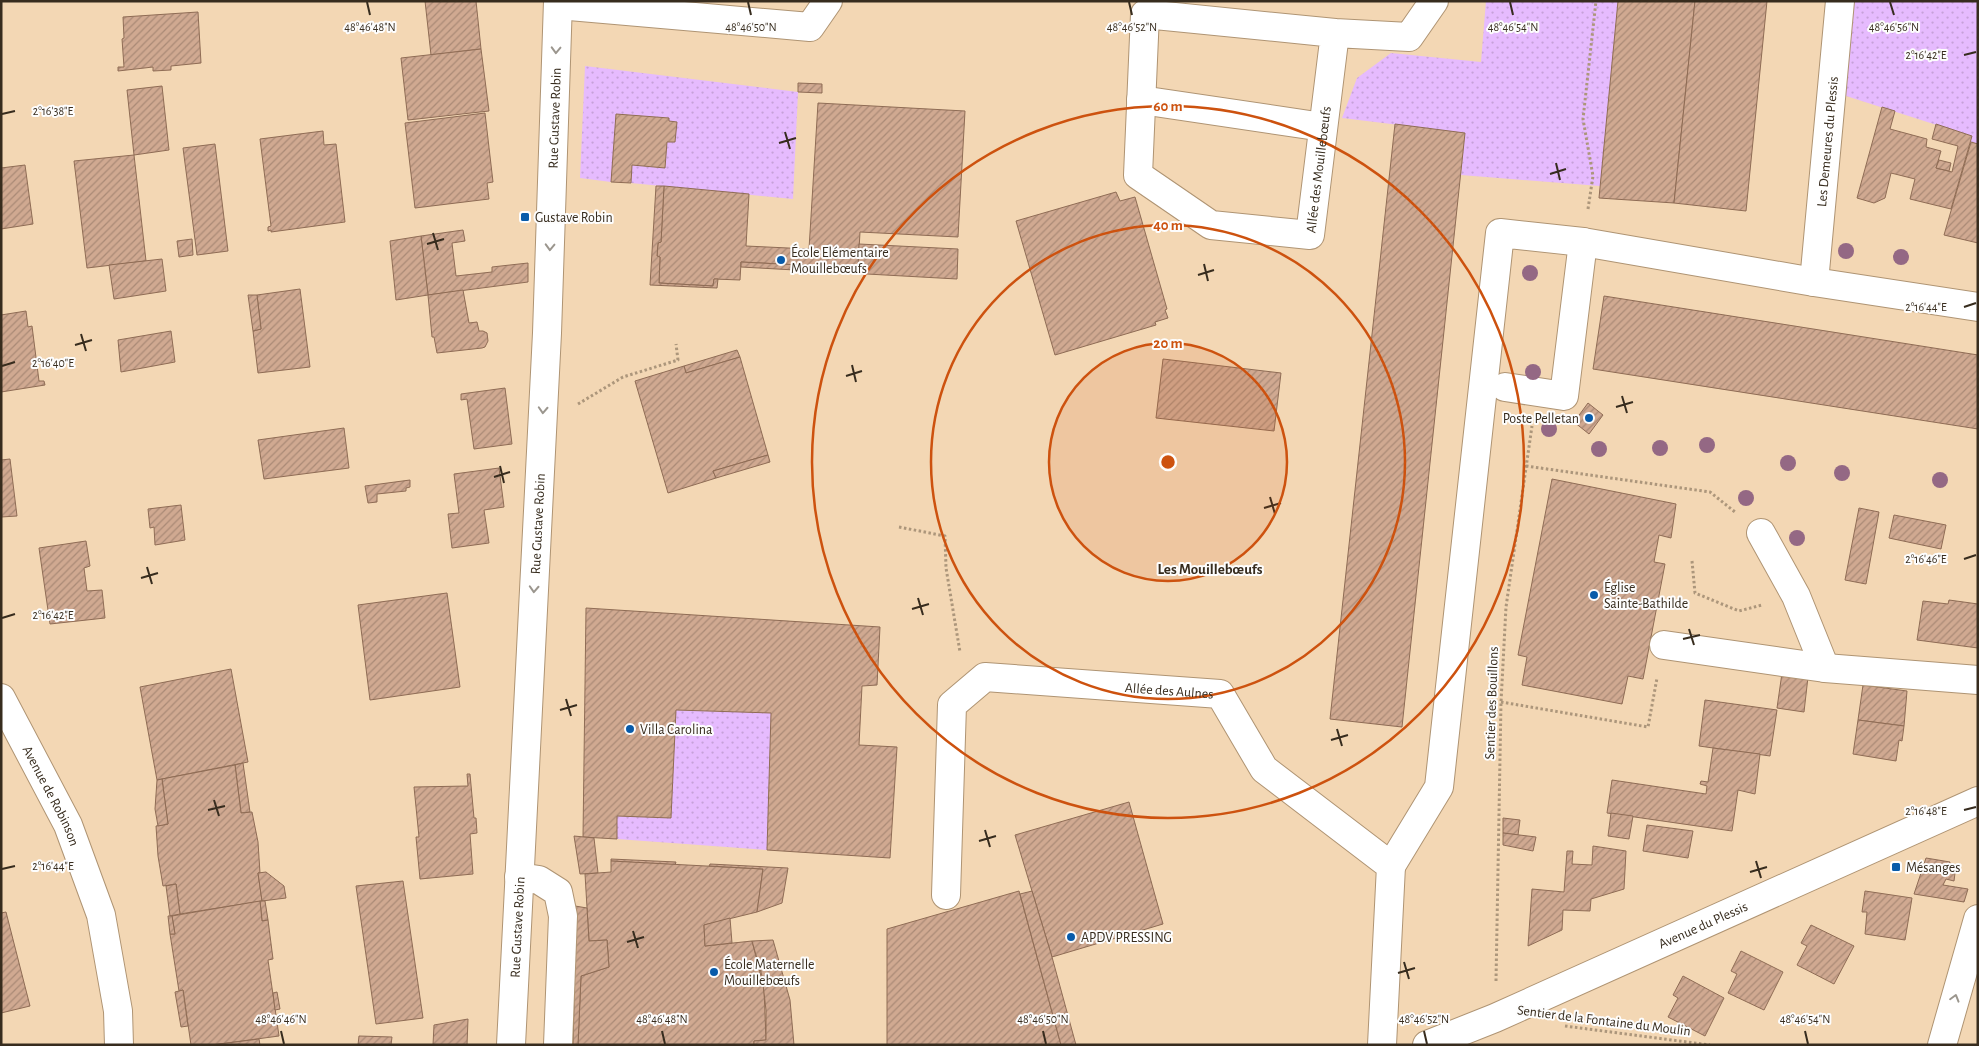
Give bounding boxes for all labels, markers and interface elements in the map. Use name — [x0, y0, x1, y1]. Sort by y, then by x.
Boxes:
text: 48°46'48"N — [344, 21, 396, 33]
text: 48°46'50"N — [725, 21, 777, 33]
text: 48°46'52"N — [1107, 21, 1157, 33]
text: 48°46'54"N — [1488, 21, 1538, 33]
text: 48°46'56"N — [1869, 21, 1919, 33]
one-way arrow — [551, 46, 562, 54]
text: 2°16'42"E — [1905, 49, 1947, 61]
street label: Rue Gustave Robin — [546, 67, 564, 169]
street label: Les Demeures du Plessis — [1815, 76, 1841, 208]
text: 60 m — [1153, 99, 1183, 114]
text: 2°16'38"E — [33, 105, 73, 117]
street label: Allée des Mouillebœufs — [1304, 106, 1334, 234]
marker: Gustave Robin — [519, 211, 531, 223]
place label: Gustave Robin — [535, 211, 613, 225]
text: 40 m — [1153, 218, 1183, 233]
place label: École Elémentaire Mouillebœufs — [791, 243, 889, 276]
one-way arrow — [545, 244, 555, 252]
marker: École Elémentaire Mouillebœufs — [775, 254, 787, 266]
text: 2°16'44"E — [1905, 301, 1947, 313]
text: 20 m — [1153, 336, 1183, 351]
text: 2°16'40"E — [32, 357, 74, 369]
one-way arrow — [538, 406, 548, 414]
place label: Poste Pelletan — [1503, 412, 1579, 426]
marker: Poste Pelletan — [1583, 412, 1595, 424]
centre of rings — [1159, 453, 1177, 471]
street label: Rue Gustave Robin — [529, 473, 548, 575]
text: 2°16'46"E — [1905, 553, 1947, 565]
district label: Les Mouillebœufs — [1157, 562, 1263, 577]
place label: Église Sainte-Bathilde — [1604, 578, 1688, 611]
one-way arrow — [528, 586, 539, 594]
marker: Église Sainte-Bathilde — [1588, 589, 1600, 601]
text: 2°16'42"E — [32, 609, 74, 621]
street label: Sentier des Bouillons — [1483, 646, 1501, 760]
street label: Allée des Aulnes — [1124, 681, 1214, 702]
marker: Villa Carolina — [624, 723, 636, 735]
place label: Villa Carolina — [640, 723, 713, 737]
street label: Avenue de Robinson — [20, 744, 81, 848]
text: 2°16'48"E — [1905, 805, 1947, 817]
text: 2°16'44"E — [32, 860, 74, 872]
marker: Mésanges — [1890, 861, 1902, 873]
place label: Mésanges — [1906, 861, 1960, 875]
street label: Rue Gustave Robin — [508, 876, 528, 978]
street label: Avenue du Plessis — [1657, 899, 1750, 952]
marker: APDV PRESSING — [1065, 931, 1077, 943]
place label: APDV PRESSING — [1081, 931, 1172, 945]
place label: École Maternelle Mouillebœufs — [724, 955, 815, 988]
marker: École Maternelle Mouillebœufs — [708, 966, 720, 978]
one-way arrow — [1950, 994, 1960, 1002]
street label: Sentier de la Fontaine du Moulin — [1516, 1003, 1691, 1039]
text: 48°46'46"N — [255, 1013, 307, 1025]
text: 48°46'48"N — [636, 1013, 688, 1025]
text: 48°46'50"N — [1017, 1013, 1069, 1025]
text: 48°46'52"N — [1399, 1013, 1449, 1025]
text: 48°46'54"N — [1780, 1013, 1830, 1025]

